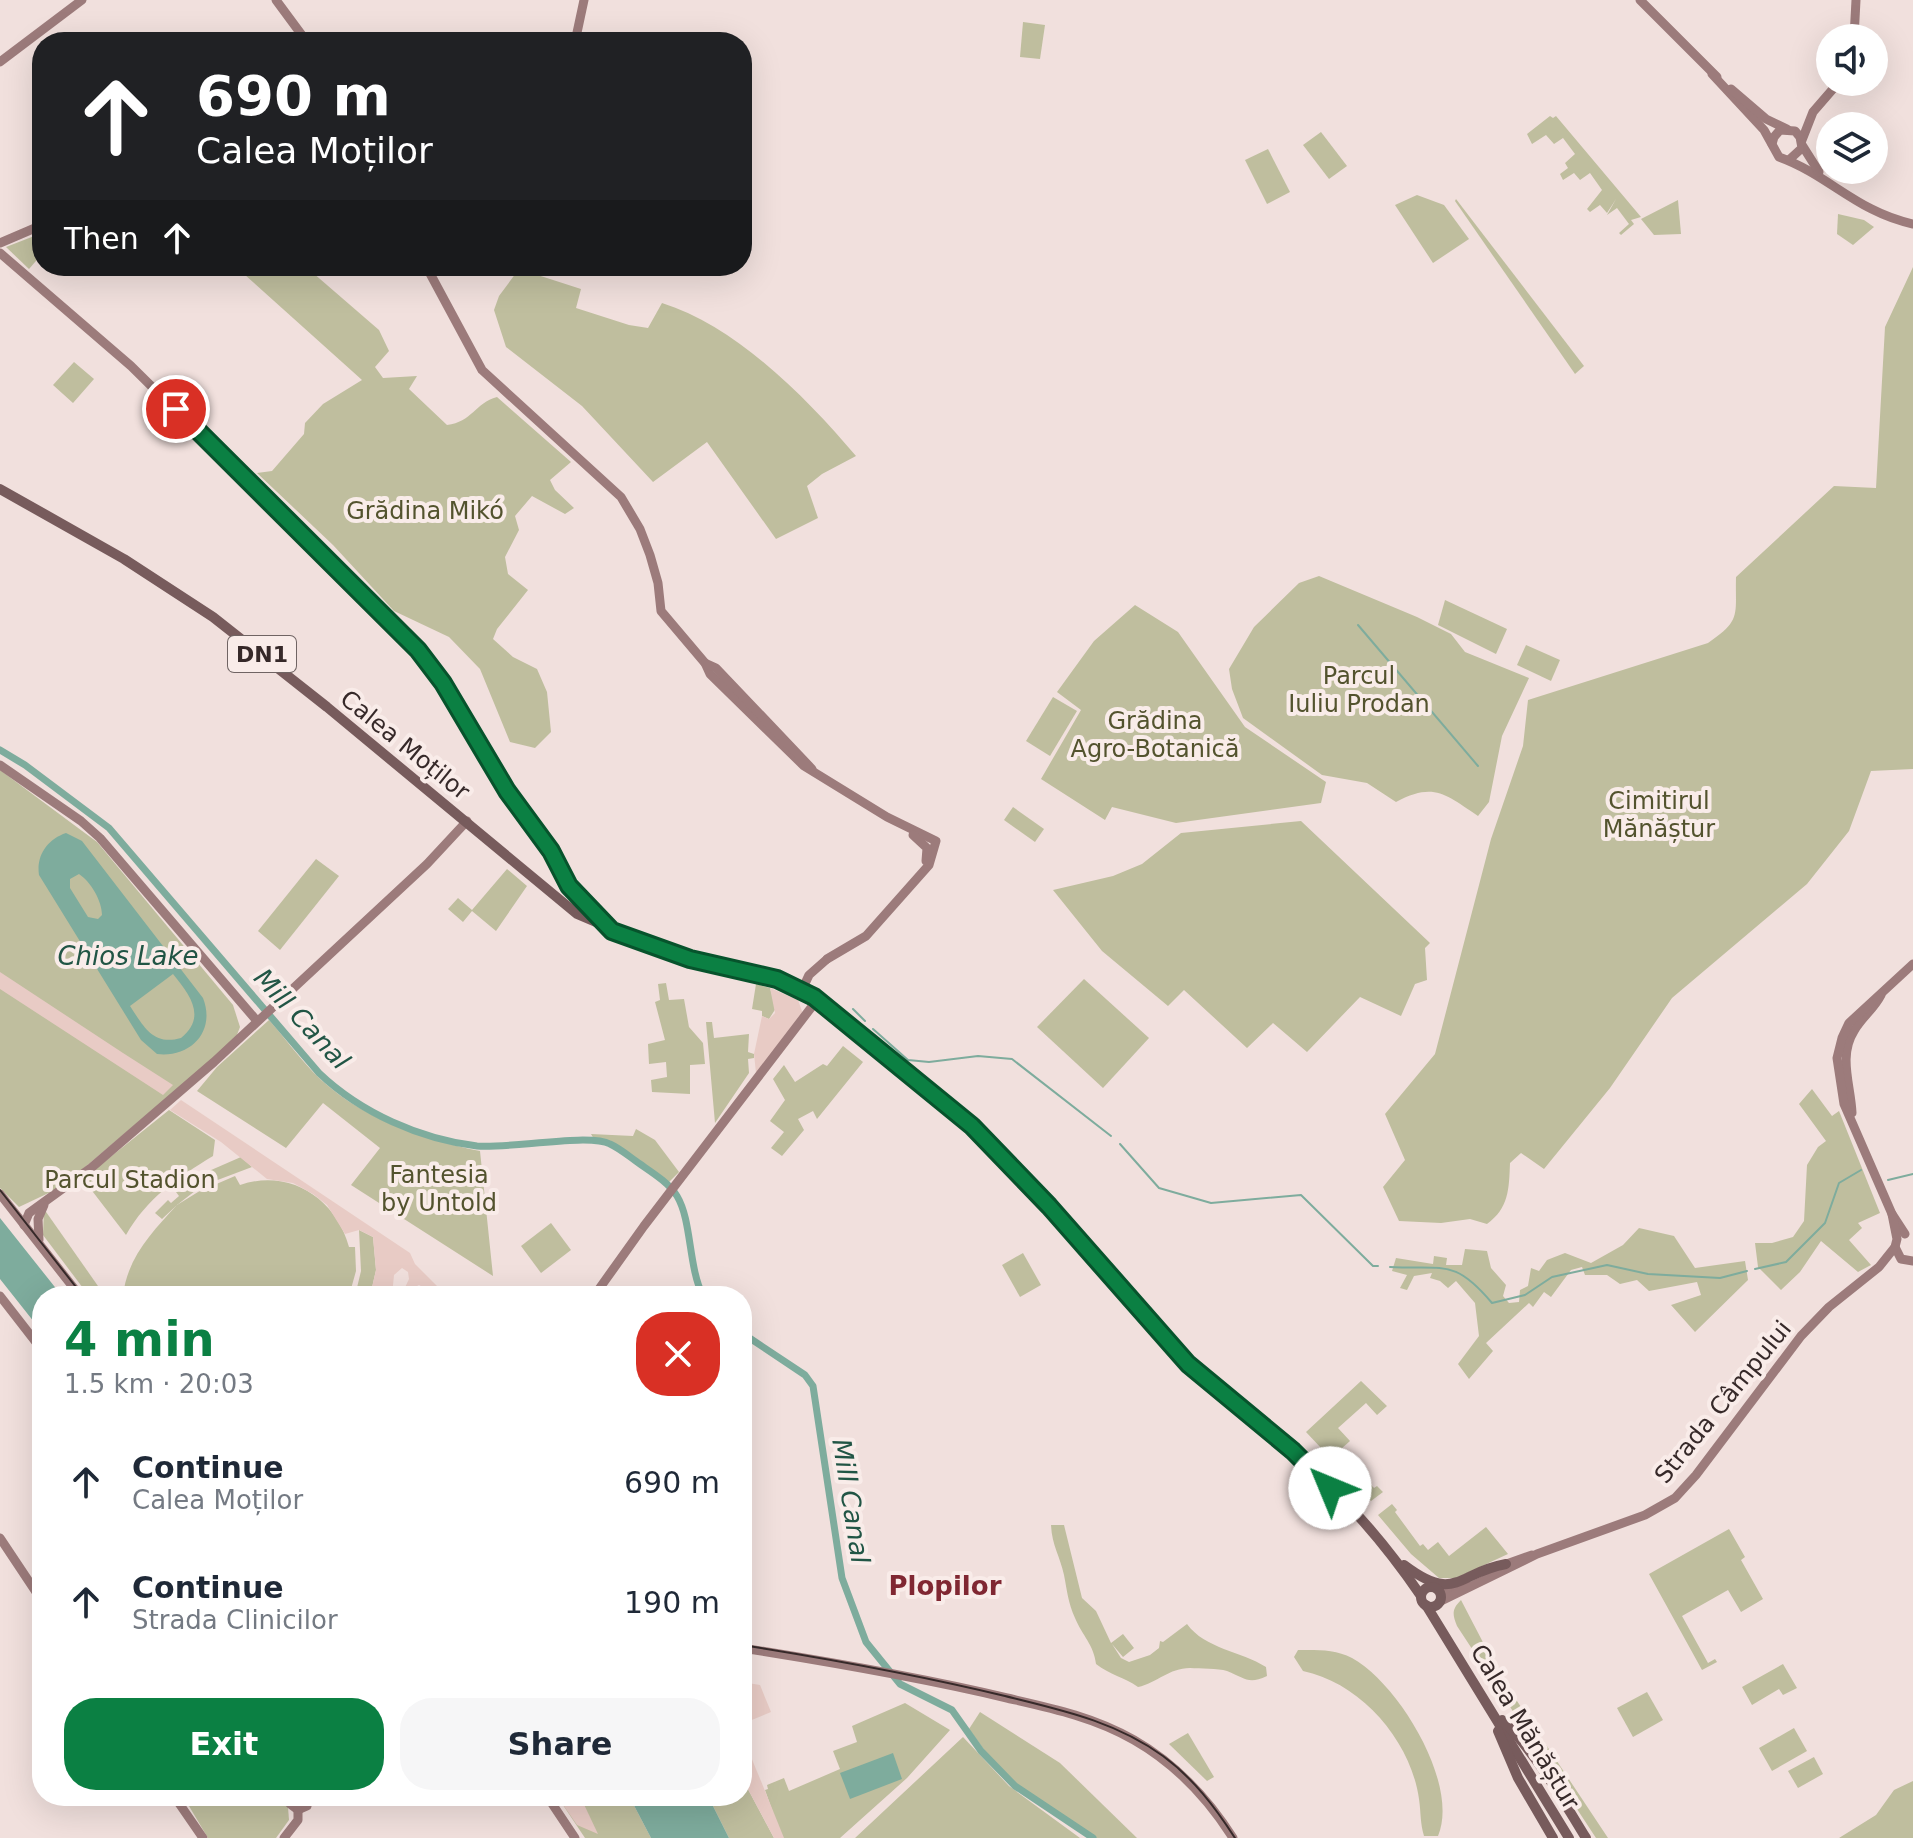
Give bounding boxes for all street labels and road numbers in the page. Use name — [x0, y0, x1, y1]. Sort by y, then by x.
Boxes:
road number: DN1 — [228, 636, 296, 672]
street label: Calea Moților — [335, 684, 475, 806]
street label: Strada Câmpului — [1649, 1315, 1797, 1489]
street label: Calea Mănăștur — [1465, 1639, 1585, 1815]

